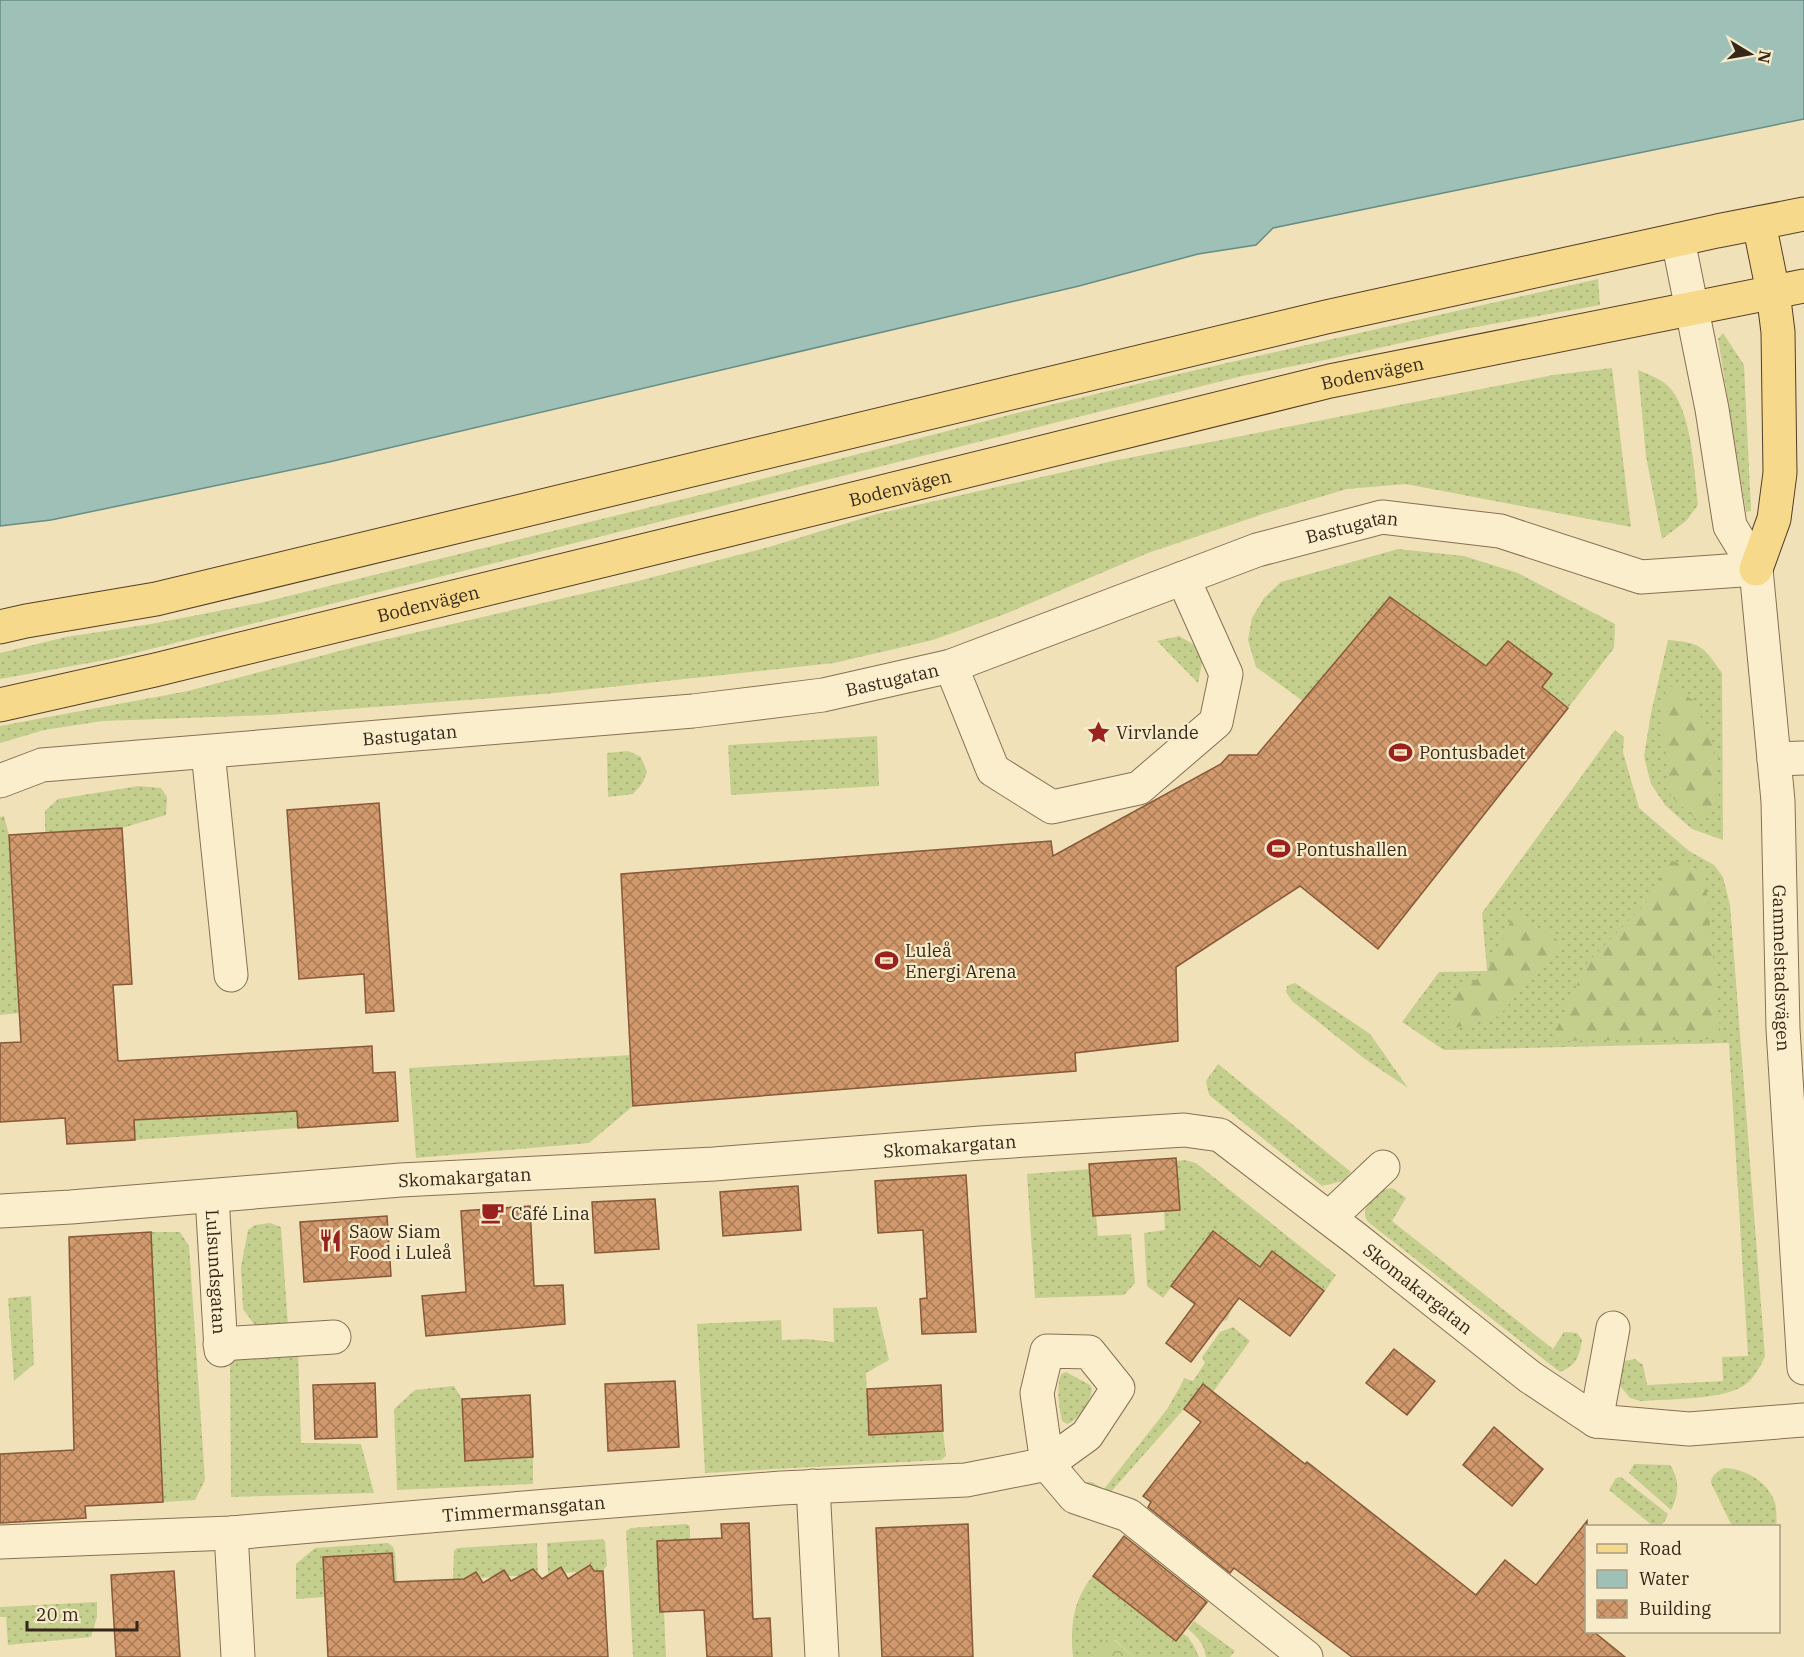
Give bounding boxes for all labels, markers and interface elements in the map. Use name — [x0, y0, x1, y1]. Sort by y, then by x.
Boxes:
north arrow — [1720, 24, 1780, 84]
text: N — [1754, 49, 1776, 65]
street label: Bodenvägen — [1318, 351, 1426, 394]
street label: Bodenvägen — [847, 464, 953, 511]
street label: Bastugatan — [1303, 505, 1400, 548]
street label: Bodenvägen — [375, 580, 481, 627]
street label: Bastugatan — [843, 658, 941, 701]
street label: Bastugatan — [361, 719, 458, 750]
place icon: Virvlande — [1085, 719, 1111, 745]
place label: Virvlande — [1116, 721, 1199, 744]
sports icon: Pontusbadet — [1388, 739, 1414, 765]
place label: Pontusbadet — [1419, 741, 1526, 764]
sports icon: Pontushallen — [1265, 836, 1291, 862]
place label: Pontushallen — [1296, 838, 1408, 861]
street label: Gammelstadsvägen — [1768, 884, 1796, 1052]
place label: Luleå Energi Arena — [905, 939, 1017, 983]
sports icon: Luleå Energi Arena — [874, 947, 900, 973]
street label: Skomakargatan — [882, 1129, 1017, 1162]
street label: Skomakargatan — [397, 1162, 532, 1192]
cafe icon: Café Lina — [480, 1200, 506, 1226]
place label: Café Lina — [511, 1202, 590, 1225]
street label: Lulsundsgatan — [201, 1209, 232, 1335]
place label: Saow Siam Food i Luleå — [349, 1220, 452, 1264]
restaurant icon: Saow Siam Food i Luleå — [318, 1228, 344, 1254]
street label: Skomakargatan — [1359, 1238, 1478, 1339]
street label: Timmermansgatan — [441, 1490, 606, 1526]
legend — [1585, 1525, 1780, 1633]
text: Road — [1639, 1537, 1682, 1560]
text: Water — [1639, 1567, 1689, 1590]
scale bar — [27, 1594, 136, 1632]
text: Building — [1639, 1597, 1711, 1620]
text: 20 m — [36, 1603, 79, 1626]

